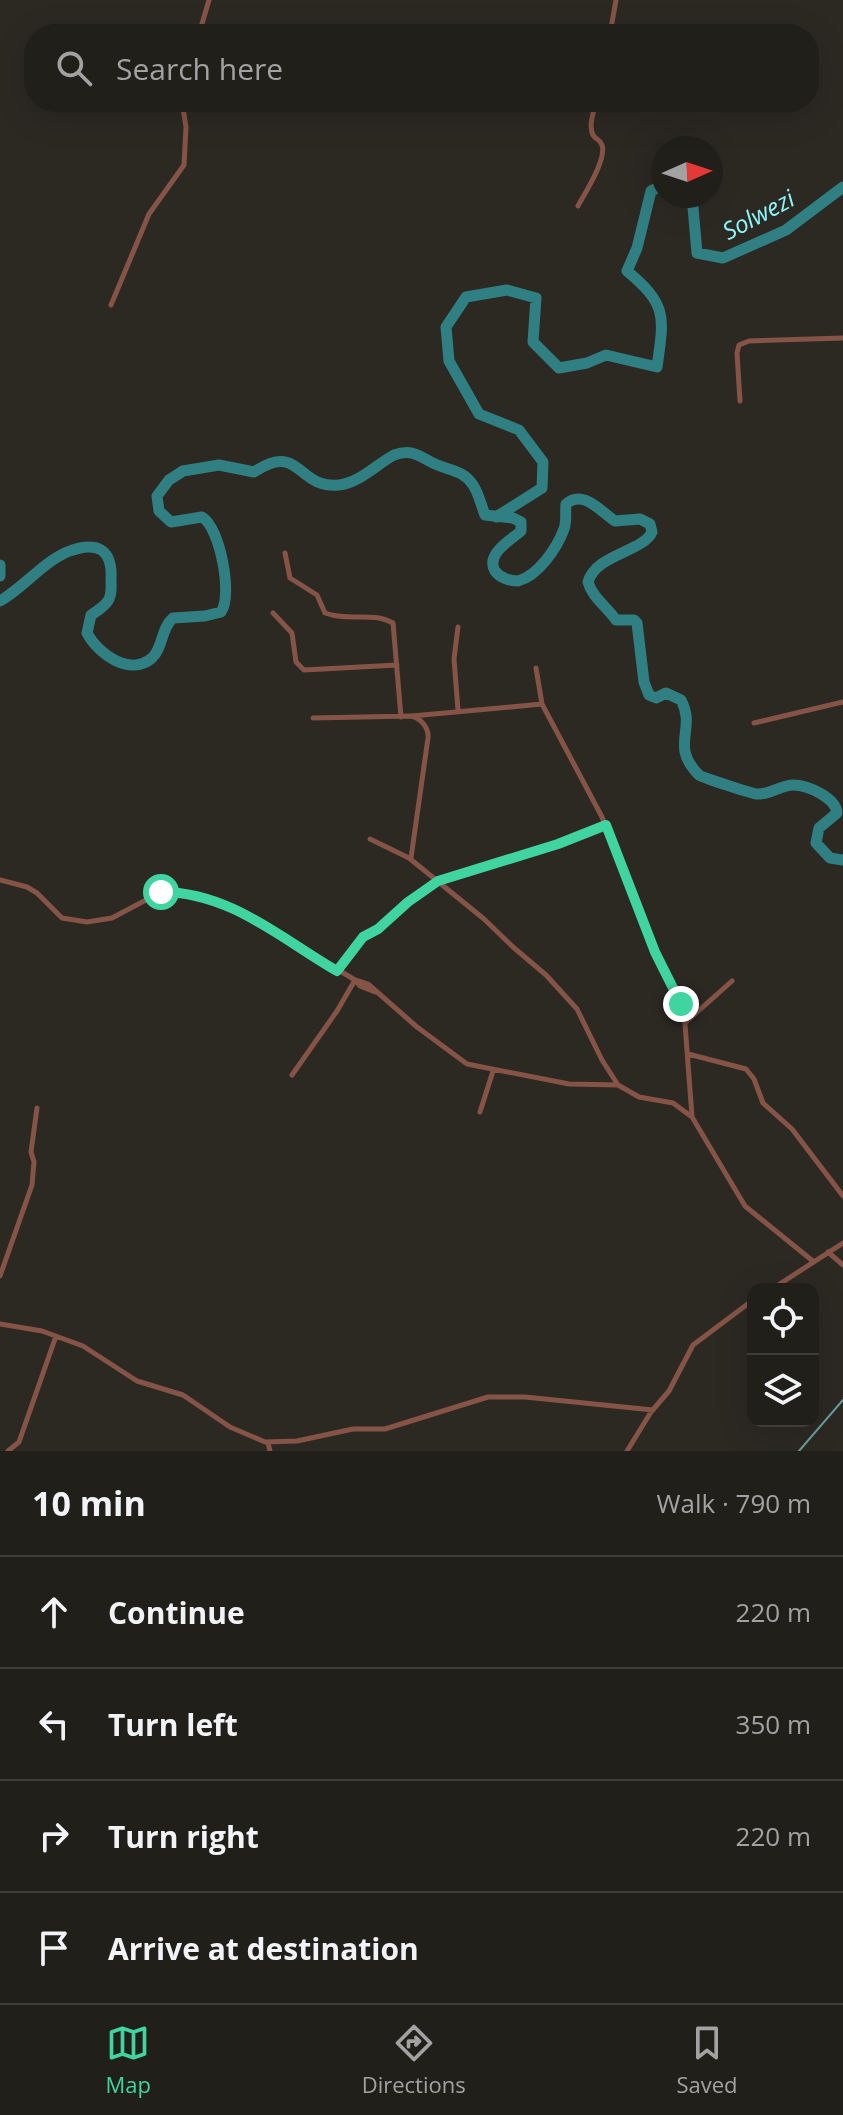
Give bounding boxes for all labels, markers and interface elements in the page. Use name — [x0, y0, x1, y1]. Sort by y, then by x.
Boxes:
search box — [24, 24, 819, 112]
icon: search — [52, 46, 96, 90]
text: Search here — [116, 48, 283, 89]
north arrow — [651, 136, 723, 208]
water label: Solwezi — [716, 181, 801, 247]
route start — [143, 874, 179, 910]
route end — [663, 986, 699, 1022]
map controls — [747, 1283, 819, 1427]
button: locate — [747, 1283, 819, 1355]
button: layers — [747, 1355, 819, 1427]
text: 10 min — [32, 1480, 146, 1526]
text: Walk · 790 m — [657, 1485, 811, 1521]
icon: ahead — [32, 1590, 76, 1634]
text: Continue — [108, 1592, 245, 1633]
text: 220 m — [736, 1594, 811, 1630]
icon: left — [32, 1702, 76, 1746]
text: Turn left — [108, 1704, 238, 1745]
text: 350 m — [736, 1706, 811, 1742]
icon: right — [32, 1814, 76, 1858]
text: Turn right — [108, 1816, 259, 1857]
text: 220 m — [736, 1818, 811, 1854]
icon: arrive — [32, 1926, 76, 1970]
text: Arrive at destination — [108, 1928, 419, 1969]
tab: Map — [105, 2021, 151, 2099]
tab: Directions — [362, 2021, 466, 2099]
tab: Saved — [676, 2021, 738, 2099]

